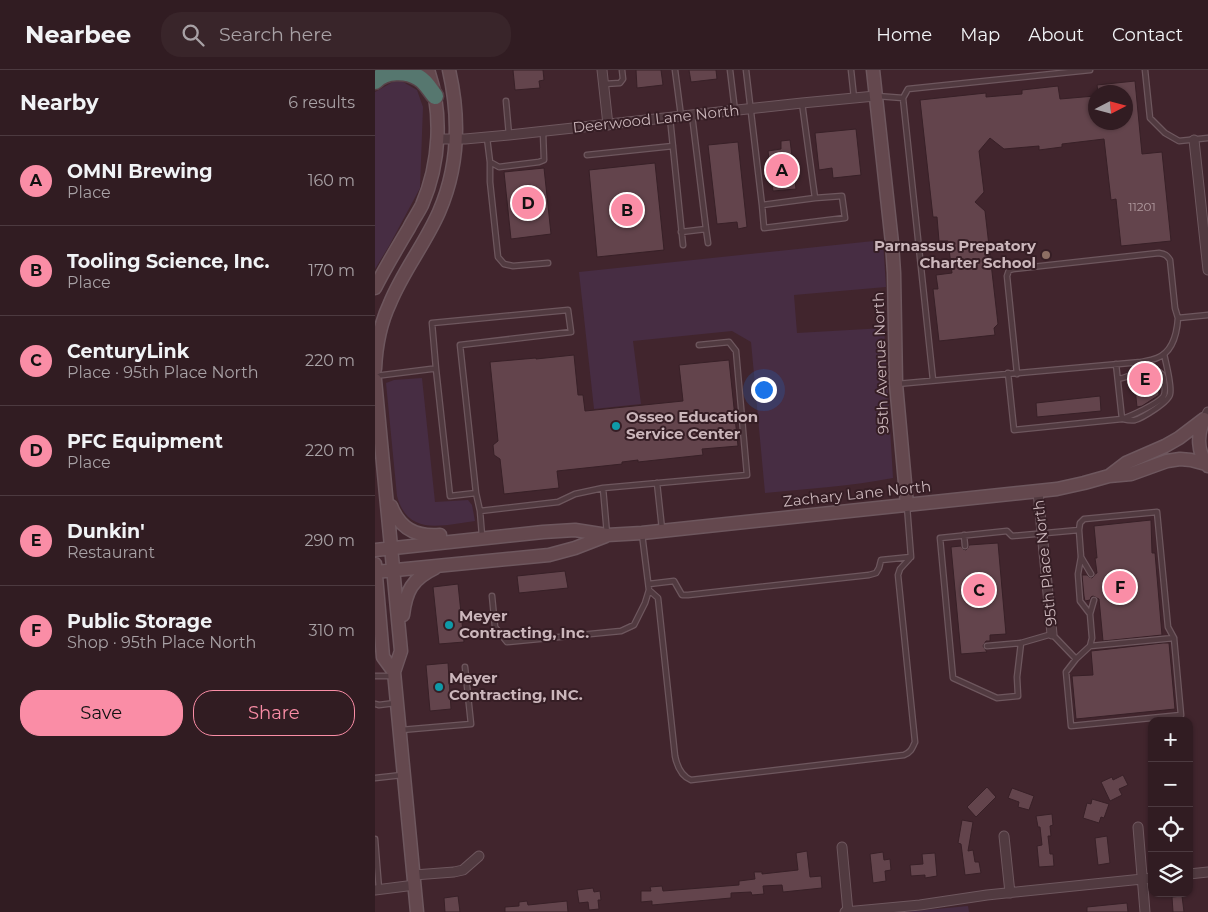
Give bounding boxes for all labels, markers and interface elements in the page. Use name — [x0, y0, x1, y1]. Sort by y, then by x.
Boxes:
search box — [161, 12, 511, 57]
text: Nearbee — [25, 20, 131, 49]
icon: search — [179, 21, 207, 49]
text: Search here — [219, 23, 332, 46]
text: Home — [876, 24, 932, 46]
text: Map — [960, 24, 1000, 46]
text: About — [1028, 24, 1084, 46]
text: Contact — [1112, 24, 1183, 46]
north arrow — [1088, 85, 1133, 130]
text: Nearby — [20, 90, 99, 115]
text: 6 results — [288, 93, 355, 112]
street label: Deerwood Lane North — [572, 100, 740, 137]
pin: A — [766, 151, 798, 189]
text: OMNI Brewing — [67, 160, 213, 183]
text: A — [30, 171, 42, 190]
text: 160 m — [308, 171, 355, 190]
text: Place — [67, 183, 111, 202]
pin: D — [512, 184, 544, 222]
pin: B — [611, 191, 643, 229]
house number: 11201 — [1128, 199, 1156, 214]
place label: Parnassus Prepatory Charter School — [874, 236, 1037, 272]
marker: Parnassus Prepatory Charter School — [1040, 249, 1052, 261]
text: Tooling Science, Inc. — [67, 250, 270, 273]
text: B — [30, 261, 42, 280]
text: 170 m — [308, 261, 355, 280]
text: Place — [67, 273, 111, 292]
street label: 95th Avenue North — [869, 292, 892, 435]
text: CenturyLink — [67, 340, 189, 363]
text: C — [30, 351, 42, 370]
text: 220 m — [305, 351, 355, 370]
pin: E — [1129, 360, 1161, 398]
text: Place · 95th Place North — [67, 363, 258, 382]
your location — [751, 377, 777, 403]
place label: Osseo Education Service Center — [626, 407, 758, 443]
marker: Osseo Education Service Center — [610, 420, 622, 432]
text: PFC Equipment — [67, 430, 223, 453]
text: D — [29, 441, 43, 460]
text: 220 m — [305, 441, 355, 460]
text: Place — [67, 453, 111, 472]
street label: Zachary Lane North — [782, 476, 932, 511]
street label: 95th Place North — [1028, 499, 1061, 627]
text: Dunkin' — [67, 520, 145, 543]
text: E — [31, 531, 41, 550]
text: 290 m — [304, 531, 355, 550]
text: Restaurant — [67, 543, 155, 562]
pin: F — [1104, 568, 1136, 606]
pin: C — [963, 571, 995, 609]
place label: Meyer Contracting, Inc. — [459, 606, 589, 642]
text: Public Storage — [67, 610, 212, 633]
marker: Meyer Contracting, Inc. — [443, 619, 455, 631]
text: F — [31, 621, 41, 640]
text: 310 m — [308, 621, 355, 640]
text: Shop · 95th Place North — [67, 633, 256, 652]
place label: Meyer Contracting, INC. — [449, 668, 583, 704]
marker: Meyer Contracting, INC. — [433, 681, 445, 693]
button: Save — [20, 690, 183, 736]
button: Share — [193, 690, 355, 736]
map controls — [1148, 717, 1193, 897]
button: + — [1148, 717, 1193, 762]
button: − — [1148, 762, 1193, 807]
button: locate — [1148, 807, 1193, 852]
button: layers — [1148, 852, 1193, 897]

